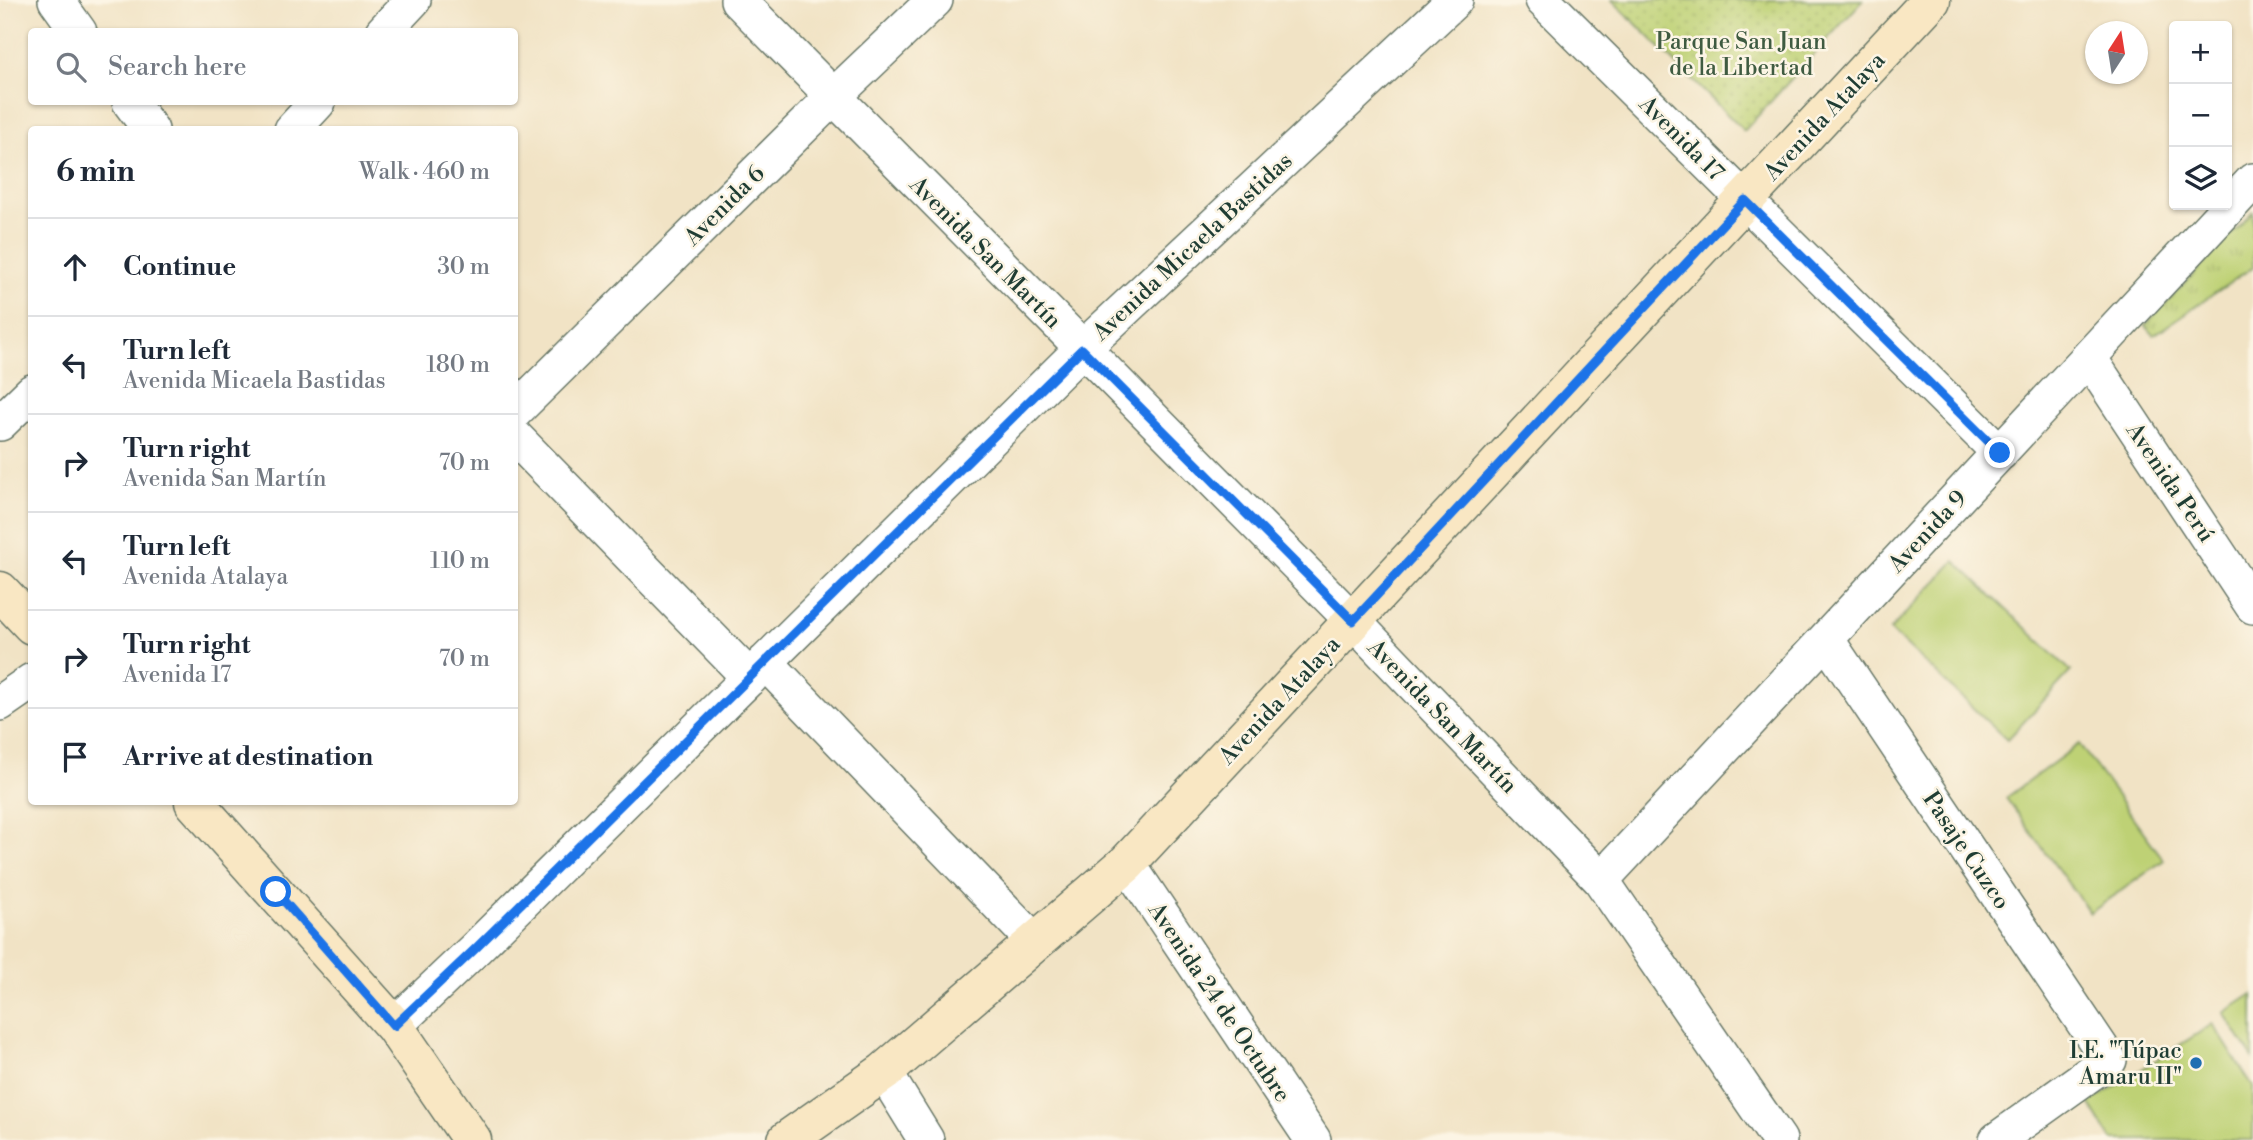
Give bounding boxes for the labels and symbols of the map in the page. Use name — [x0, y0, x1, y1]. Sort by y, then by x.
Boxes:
north arrow — [2085, 21, 2148, 84]
park label: Parque San Juan de la Libertad — [1655, 28, 1827, 82]
street label: Avenida Atalaya — [1758, 47, 1891, 187]
street label: Avenida 17 — [1632, 90, 1730, 187]
street label: Avenida Micaela Bastidas — [1086, 147, 1298, 347]
street label: Avenida 6 — [678, 160, 771, 252]
street label: Avenida San Martín — [903, 170, 1067, 335]
street label: Avenida Perú — [2120, 417, 2220, 547]
route end — [1984, 437, 2015, 468]
street label: Avenida 9 — [1882, 485, 1973, 579]
street label: Avenida Atalaya — [1213, 631, 1346, 771]
street label: Avenida San Martín — [1361, 633, 1523, 800]
street label: Pasaje Cuzco — [1917, 786, 2016, 915]
route start — [260, 876, 291, 907]
street label: Avenida 24 de Octubre — [1141, 897, 1296, 1108]
place label: I.E. "Túpac Amaru II" — [2069, 1037, 2182, 1091]
marker: I.E. "Túpac Amaru II" — [2188, 1055, 2204, 1071]

